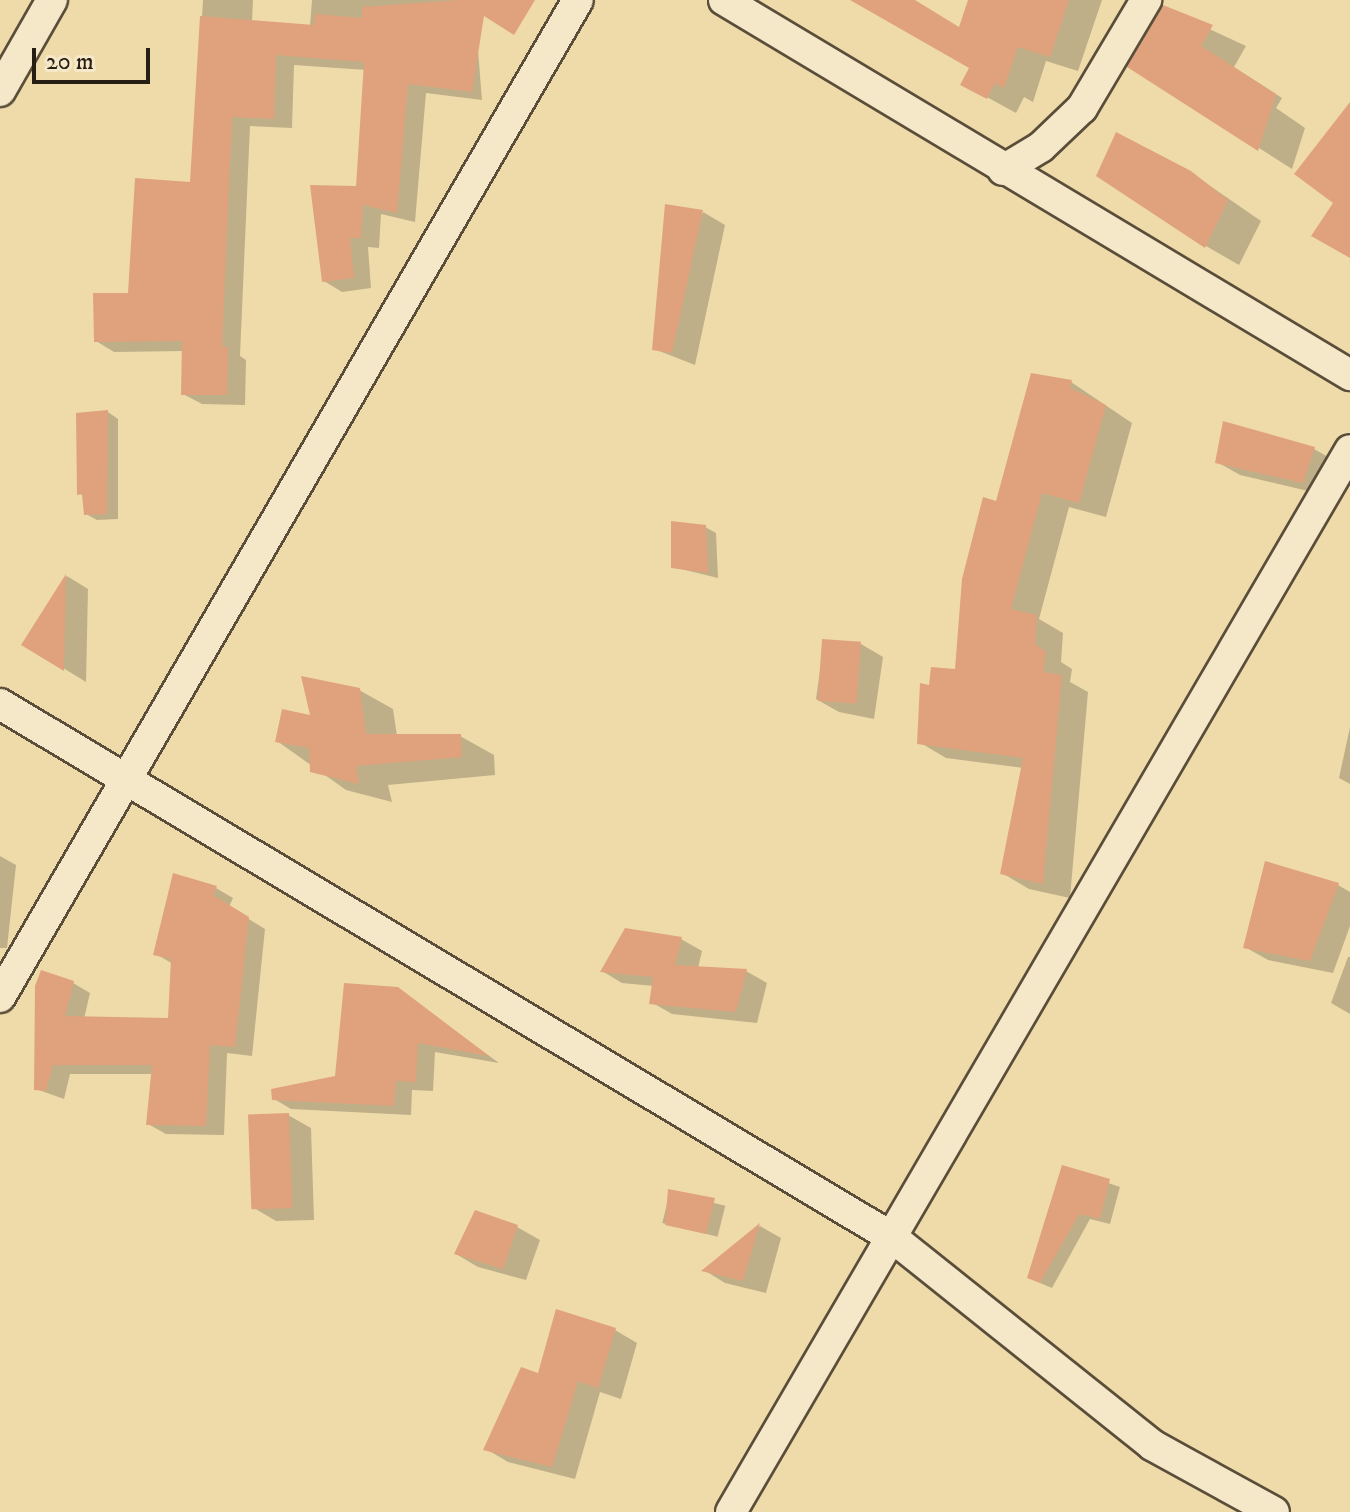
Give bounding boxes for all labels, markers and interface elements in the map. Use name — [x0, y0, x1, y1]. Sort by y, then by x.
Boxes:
scale bar — [36, 32, 154, 82]
text: 20 m — [46, 47, 94, 77]

